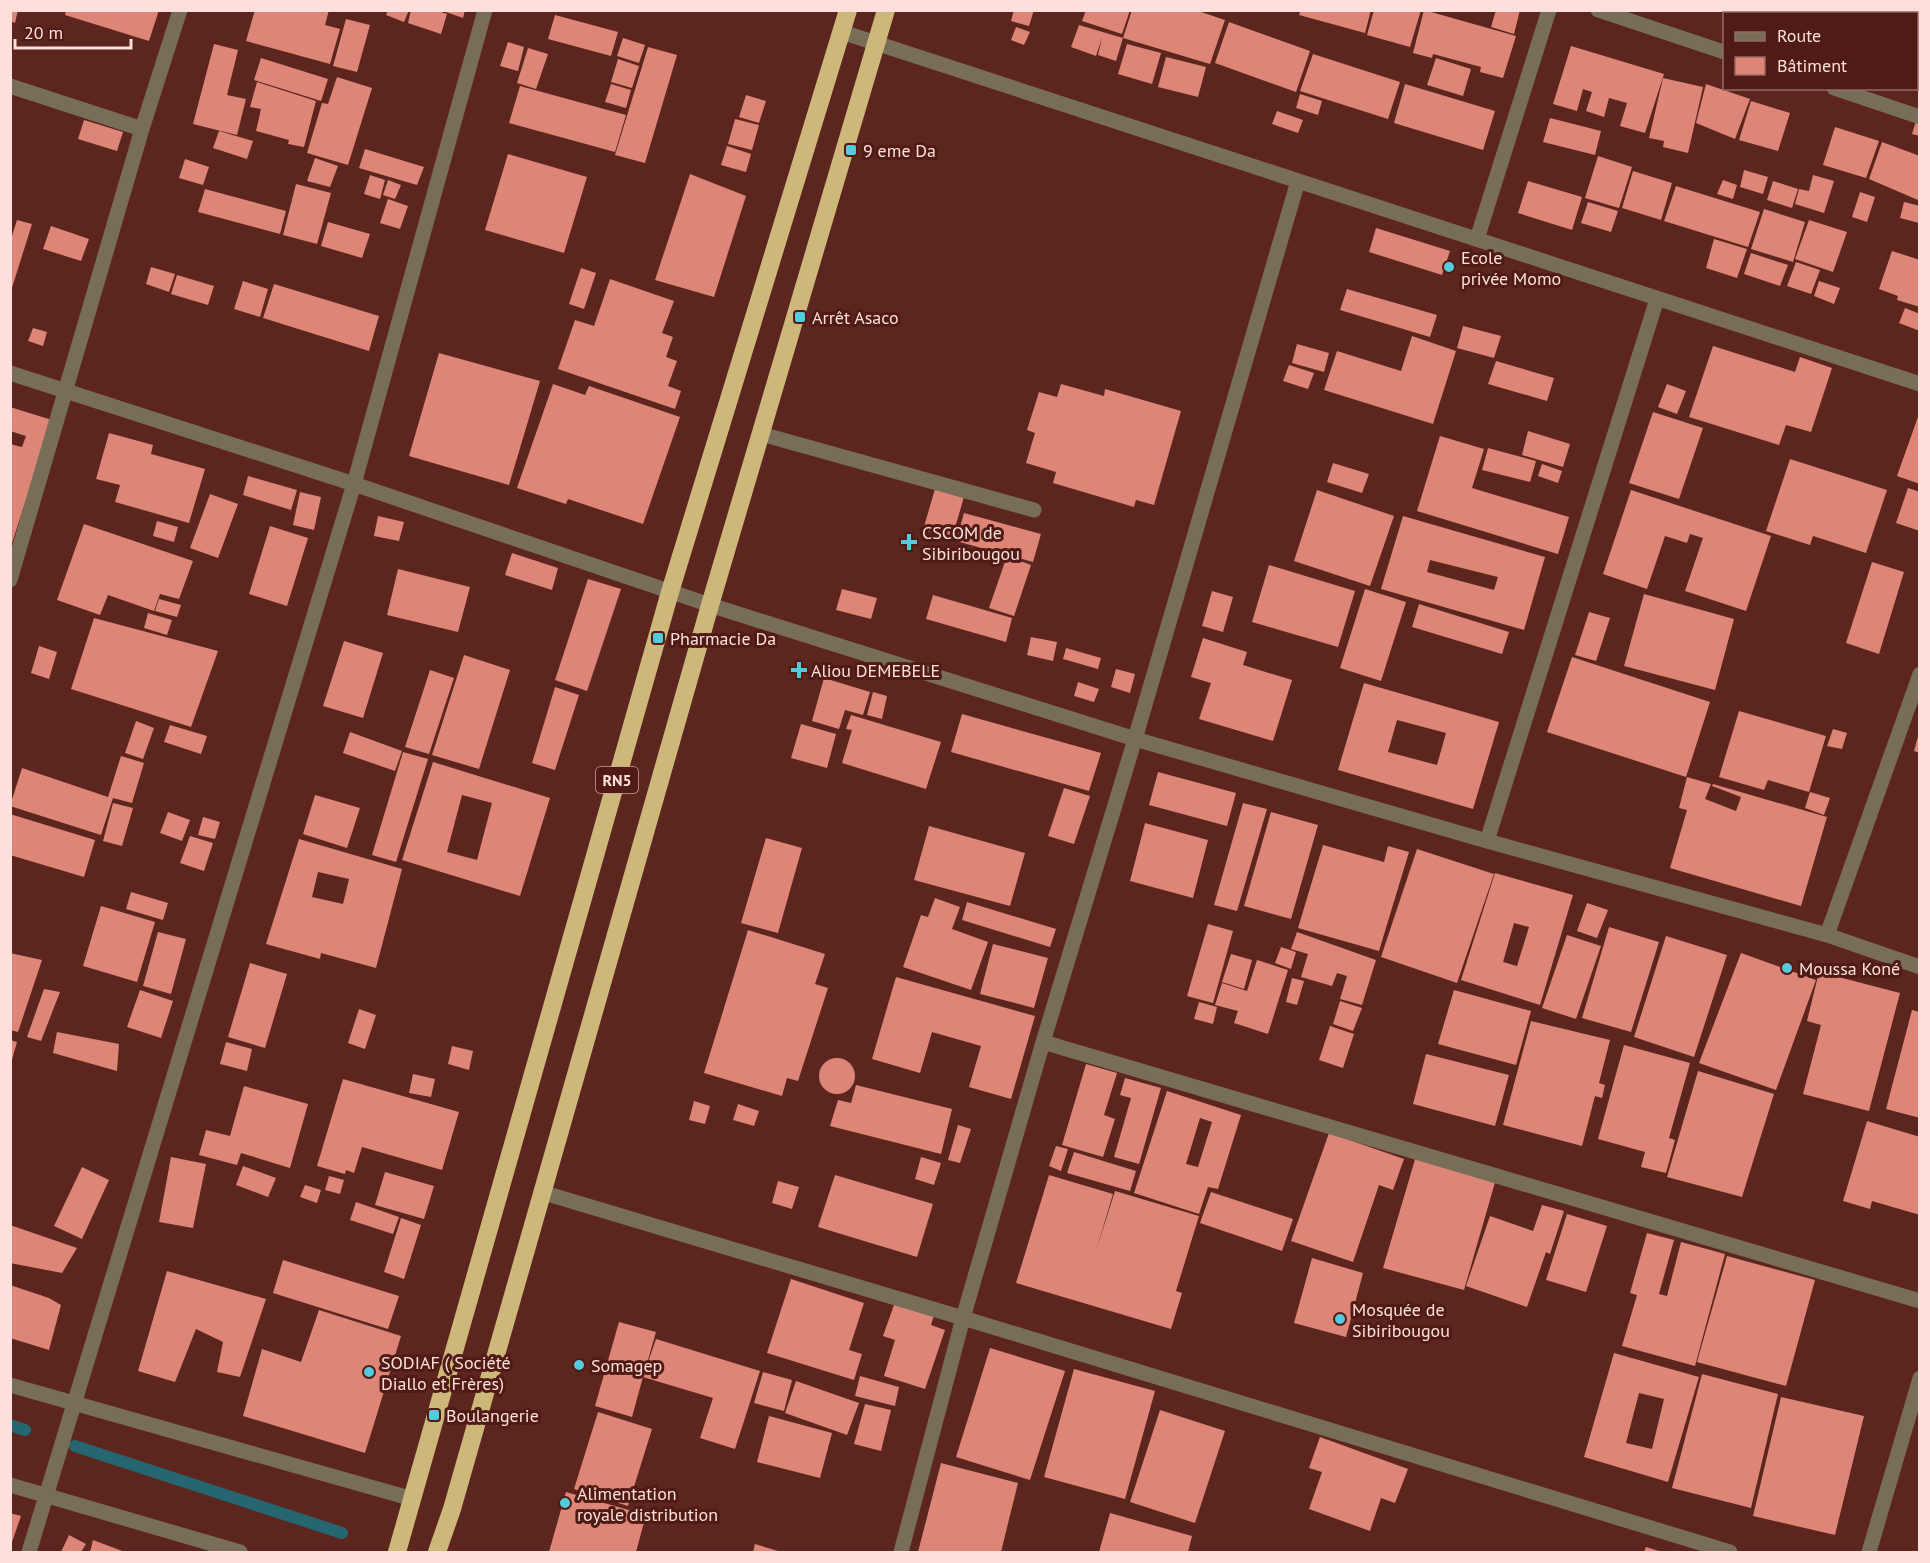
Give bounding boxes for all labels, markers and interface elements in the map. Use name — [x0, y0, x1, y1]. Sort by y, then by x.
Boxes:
scale bar — [15, 12, 130, 50]
legend — [1723, 12, 1918, 90]
text: 20 m — [24, 21, 63, 44]
text: Route — [1777, 24, 1821, 47]
text: Bâtiment — [1777, 54, 1847, 77]
place label: 9 eme Da — [863, 139, 936, 162]
marker: 9 eme Da — [844, 143, 858, 157]
place label: Ecole privée Momo — [1461, 246, 1561, 290]
marker: Ecole privée Momo — [1442, 260, 1456, 274]
place label: Arrêt Asaco — [812, 306, 899, 329]
marker: Arrêt Asaco — [793, 310, 807, 324]
place label: CSCOM de Sibiribougou — [922, 521, 1020, 565]
marker: CSCOM de Sibiribougou — [900, 533, 918, 551]
place label: Pharmacie Da — [670, 627, 776, 650]
marker: Pharmacie Da — [651, 631, 665, 645]
place label: Aliou DEMEBELE — [811, 659, 940, 682]
marker: Aliou DEMEBELE — [792, 663, 806, 677]
road number: RN5 — [596, 767, 638, 793]
place label: Moussa Koné — [1799, 957, 1900, 980]
marker: Moussa Koné — [1780, 961, 1794, 975]
place label: Mosquée de Sibiribougou — [1352, 1298, 1450, 1342]
marker: Mosquée de Sibiribougou — [1333, 1312, 1347, 1326]
place label: SODIAF ( Société Diallo et Frères) — [381, 1351, 511, 1395]
place label: Somagep — [591, 1354, 662, 1377]
marker: Somagep — [572, 1358, 586, 1372]
marker: SODIAF ( Société Diallo et Frères) — [362, 1365, 376, 1379]
place label: Boulangerie — [446, 1404, 539, 1427]
marker: Boulangerie — [427, 1408, 441, 1422]
place label: Alimentation royale distribution — [577, 1482, 718, 1526]
marker: Alimentation royale distribution — [558, 1496, 572, 1510]

